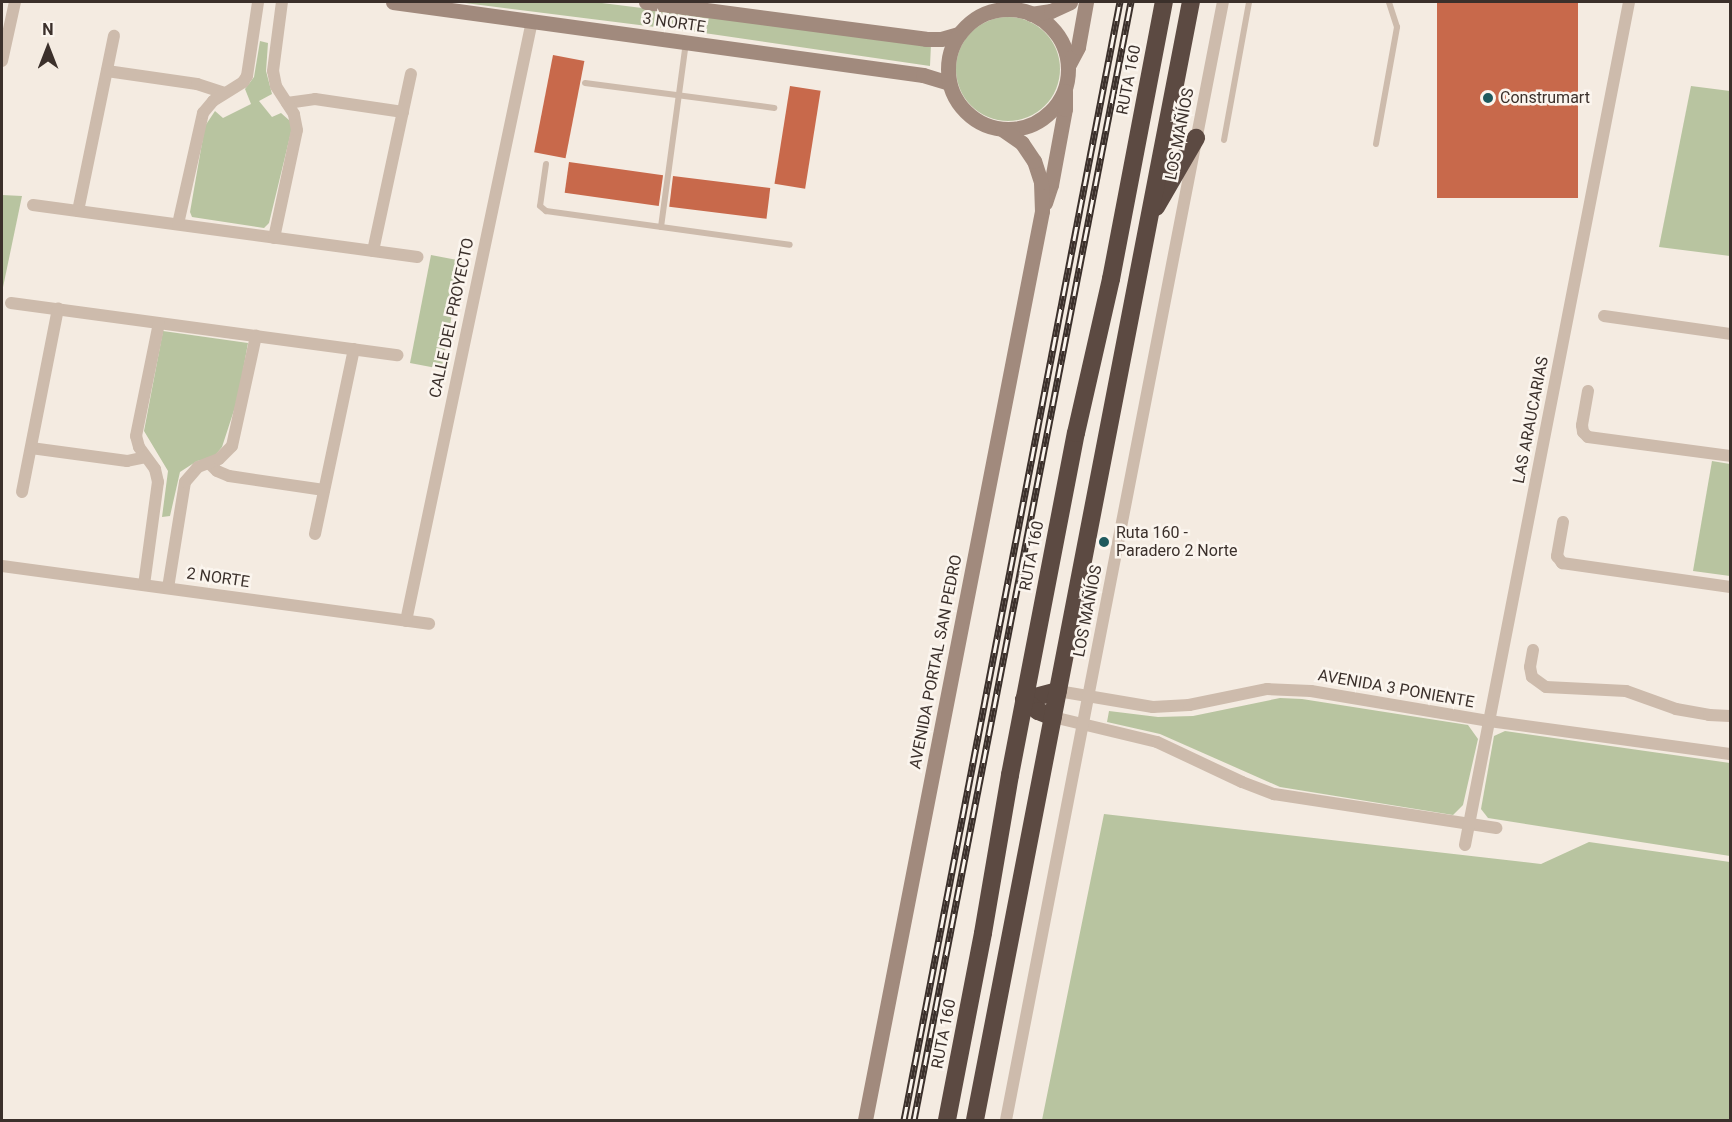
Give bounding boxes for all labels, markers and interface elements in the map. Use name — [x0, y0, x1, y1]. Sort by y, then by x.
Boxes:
street label: 3 NORTE — [641, 9, 707, 37]
north arrow — [18, 18, 78, 78]
text: N — [42, 20, 54, 39]
street label: RUTA 160 — [1113, 44, 1145, 116]
street label: LOS MAÑÍOS — [1162, 86, 1198, 182]
place label: Construmart — [1500, 88, 1590, 108]
marker: Construmart — [1481, 91, 1495, 105]
street label: CALLE DEL PROYECTO — [426, 236, 478, 400]
street label: LAS ARAUCARIAS — [1509, 355, 1553, 485]
street label: RUTA 160 — [1016, 520, 1048, 592]
place label: Ruta 160 - Paradero 2 Norte — [1116, 523, 1237, 561]
marker: Ruta 160 - Paradero 2 Norte — [1097, 535, 1111, 549]
street label: AVENIDA PORTAL SAN PEDRO — [906, 553, 966, 771]
street label: LOS MAÑÍOS — [1070, 563, 1106, 659]
street label: 2 NORTE — [185, 564, 251, 592]
street label: AVENIDA 3 PONIENTE — [1316, 666, 1476, 712]
street label: RUTA 160 — [928, 998, 960, 1070]

